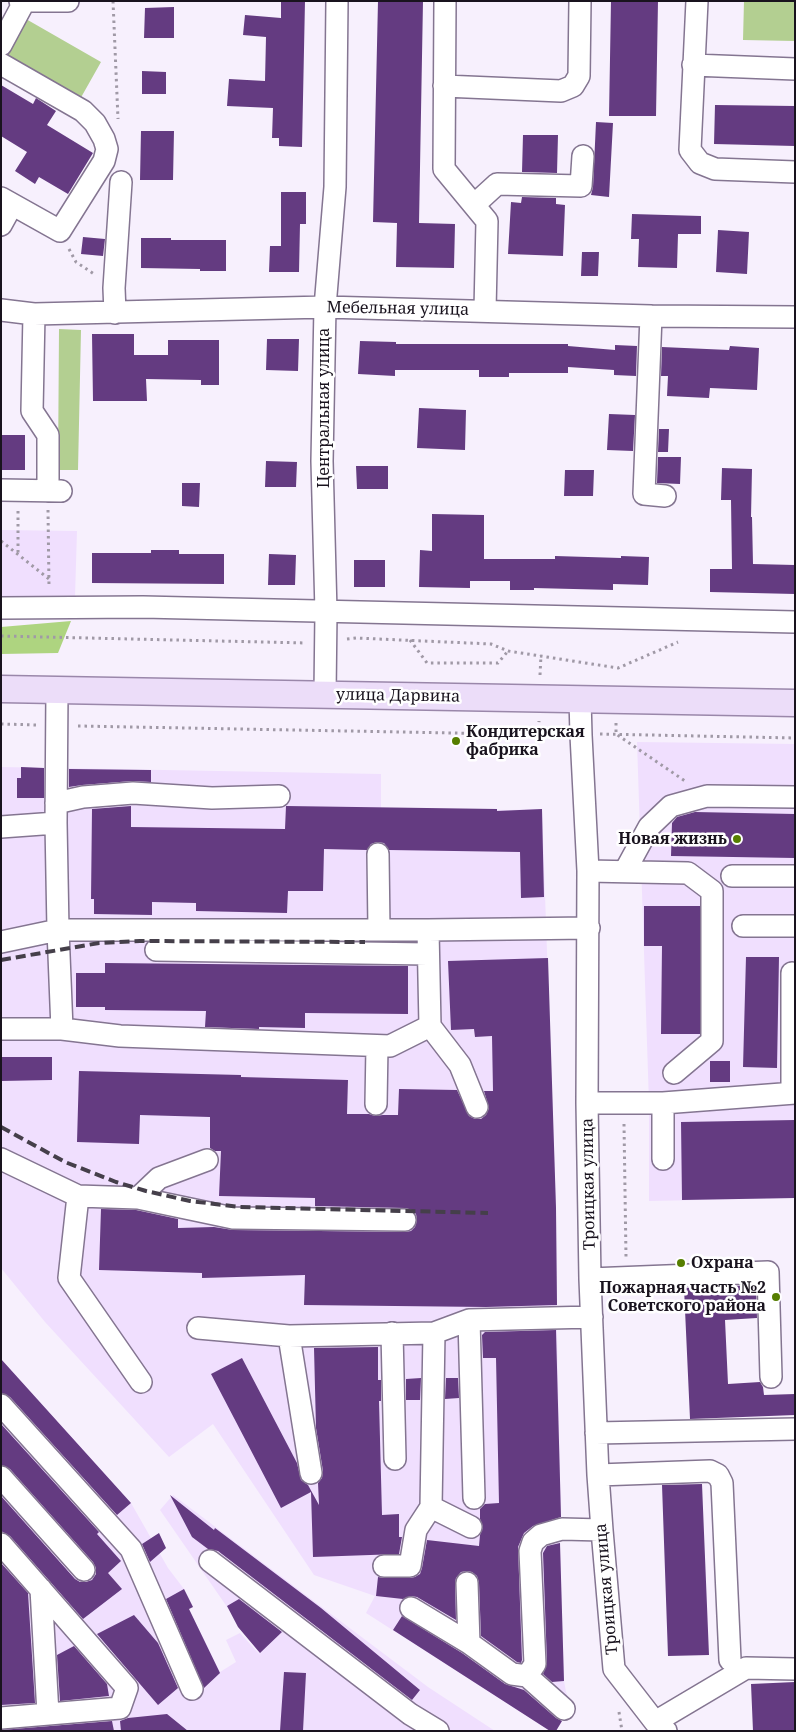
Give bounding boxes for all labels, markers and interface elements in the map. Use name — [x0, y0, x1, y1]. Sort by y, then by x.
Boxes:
street label: Мебельная улица — [327, 298, 469, 320]
street label: Центральная улица — [314, 328, 334, 488]
street label: улица Дарвина — [336, 685, 460, 707]
place label: Кондитерская фабрика — [466, 722, 585, 760]
marker: Кондитерская фабрика — [450, 735, 462, 747]
place label: Новая жизнь — [618, 829, 727, 849]
marker: Новая жизнь — [731, 833, 743, 845]
street label: Троицкая улица — [578, 1118, 600, 1250]
place label: Охрана — [691, 1253, 754, 1273]
marker: Охрана — [675, 1257, 687, 1269]
place label: Пожарная часть №2 Советского района — [599, 1278, 766, 1316]
marker: Пожарная часть №2 Советского района — [770, 1291, 782, 1303]
street label: Троицкая улица — [592, 1522, 622, 1656]

